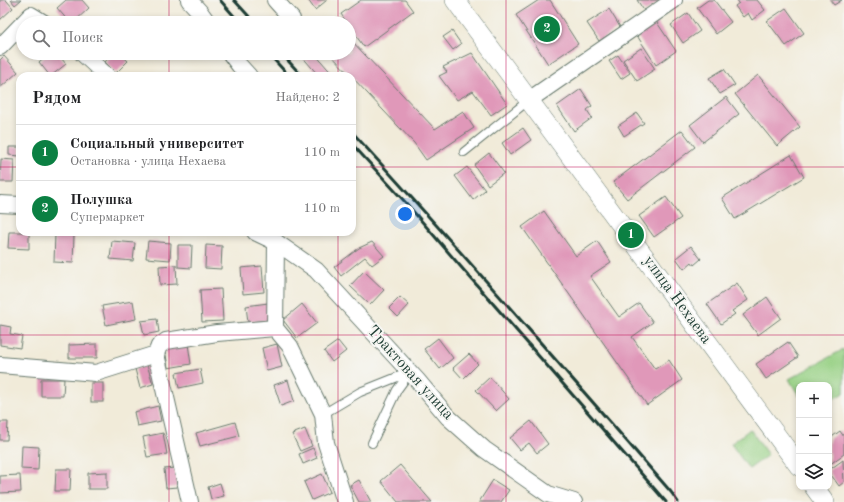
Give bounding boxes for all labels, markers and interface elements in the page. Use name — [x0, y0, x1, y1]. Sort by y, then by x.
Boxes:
pin: 2 — [534, 14, 560, 44]
search box — [16, 16, 356, 60]
icon: search — [30, 27, 52, 49]
text: Поиск — [62, 31, 103, 46]
text: Рядом — [32, 90, 81, 107]
text: Найдено: 2 — [276, 91, 340, 104]
text: Социальный университет — [70, 137, 244, 152]
text: 1 — [41, 146, 49, 159]
text: 110 m — [303, 146, 340, 159]
text: Остановка · улица Нехаева — [70, 155, 226, 168]
text: Полушка — [70, 193, 133, 208]
text: 2 — [41, 202, 49, 215]
text: 110 m — [303, 202, 340, 215]
your location — [395, 204, 415, 224]
text: Супермаркет — [70, 211, 145, 224]
pin: 1 — [618, 220, 644, 250]
street label: улица Нехаева — [640, 253, 714, 347]
street label: Трактовая улица — [364, 323, 456, 423]
map controls — [796, 382, 832, 490]
button: + — [796, 382, 832, 418]
button: − — [796, 418, 832, 454]
button: layers — [796, 454, 832, 490]

